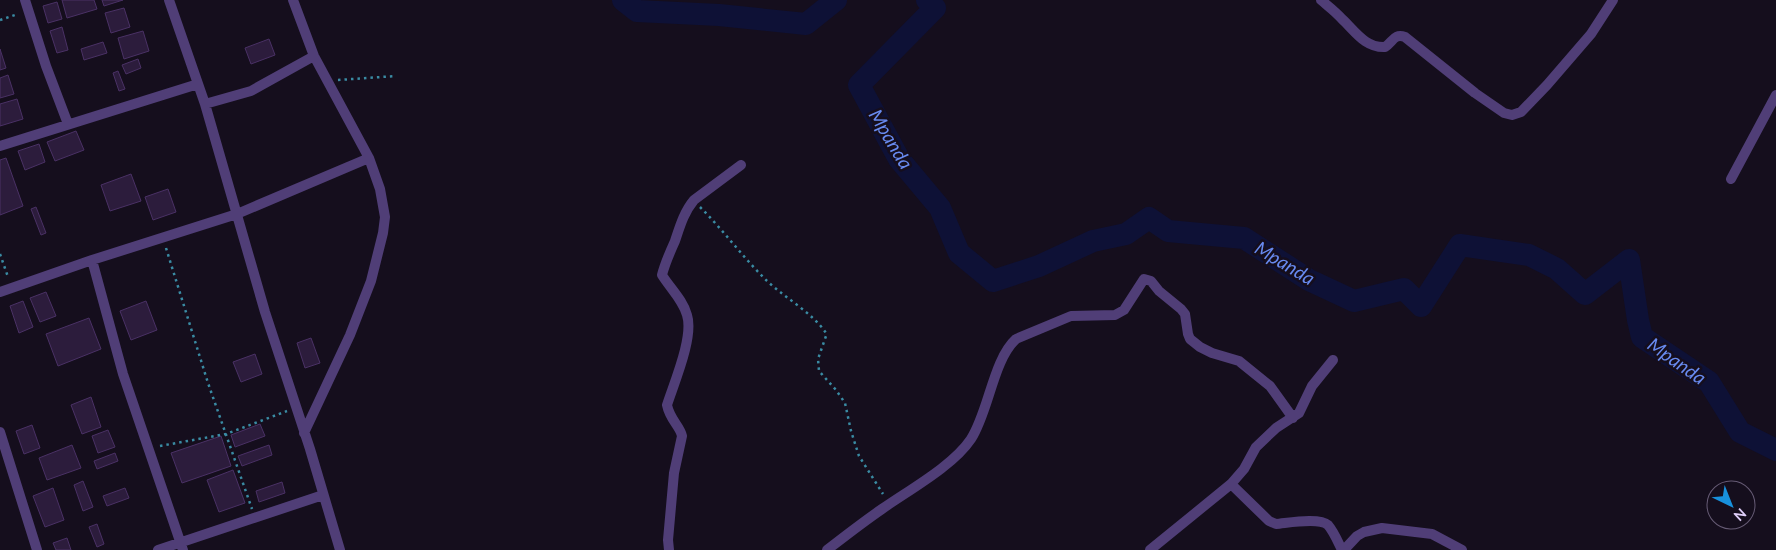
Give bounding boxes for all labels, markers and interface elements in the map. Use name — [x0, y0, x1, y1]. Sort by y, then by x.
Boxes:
water label: Mpanda — [865, 105, 918, 173]
water label: Mpanda — [1251, 236, 1319, 289]
water label: Mpanda — [1644, 332, 1711, 389]
north arrow — [1706, 480, 1756, 530]
text: N — [1730, 505, 1750, 525]

